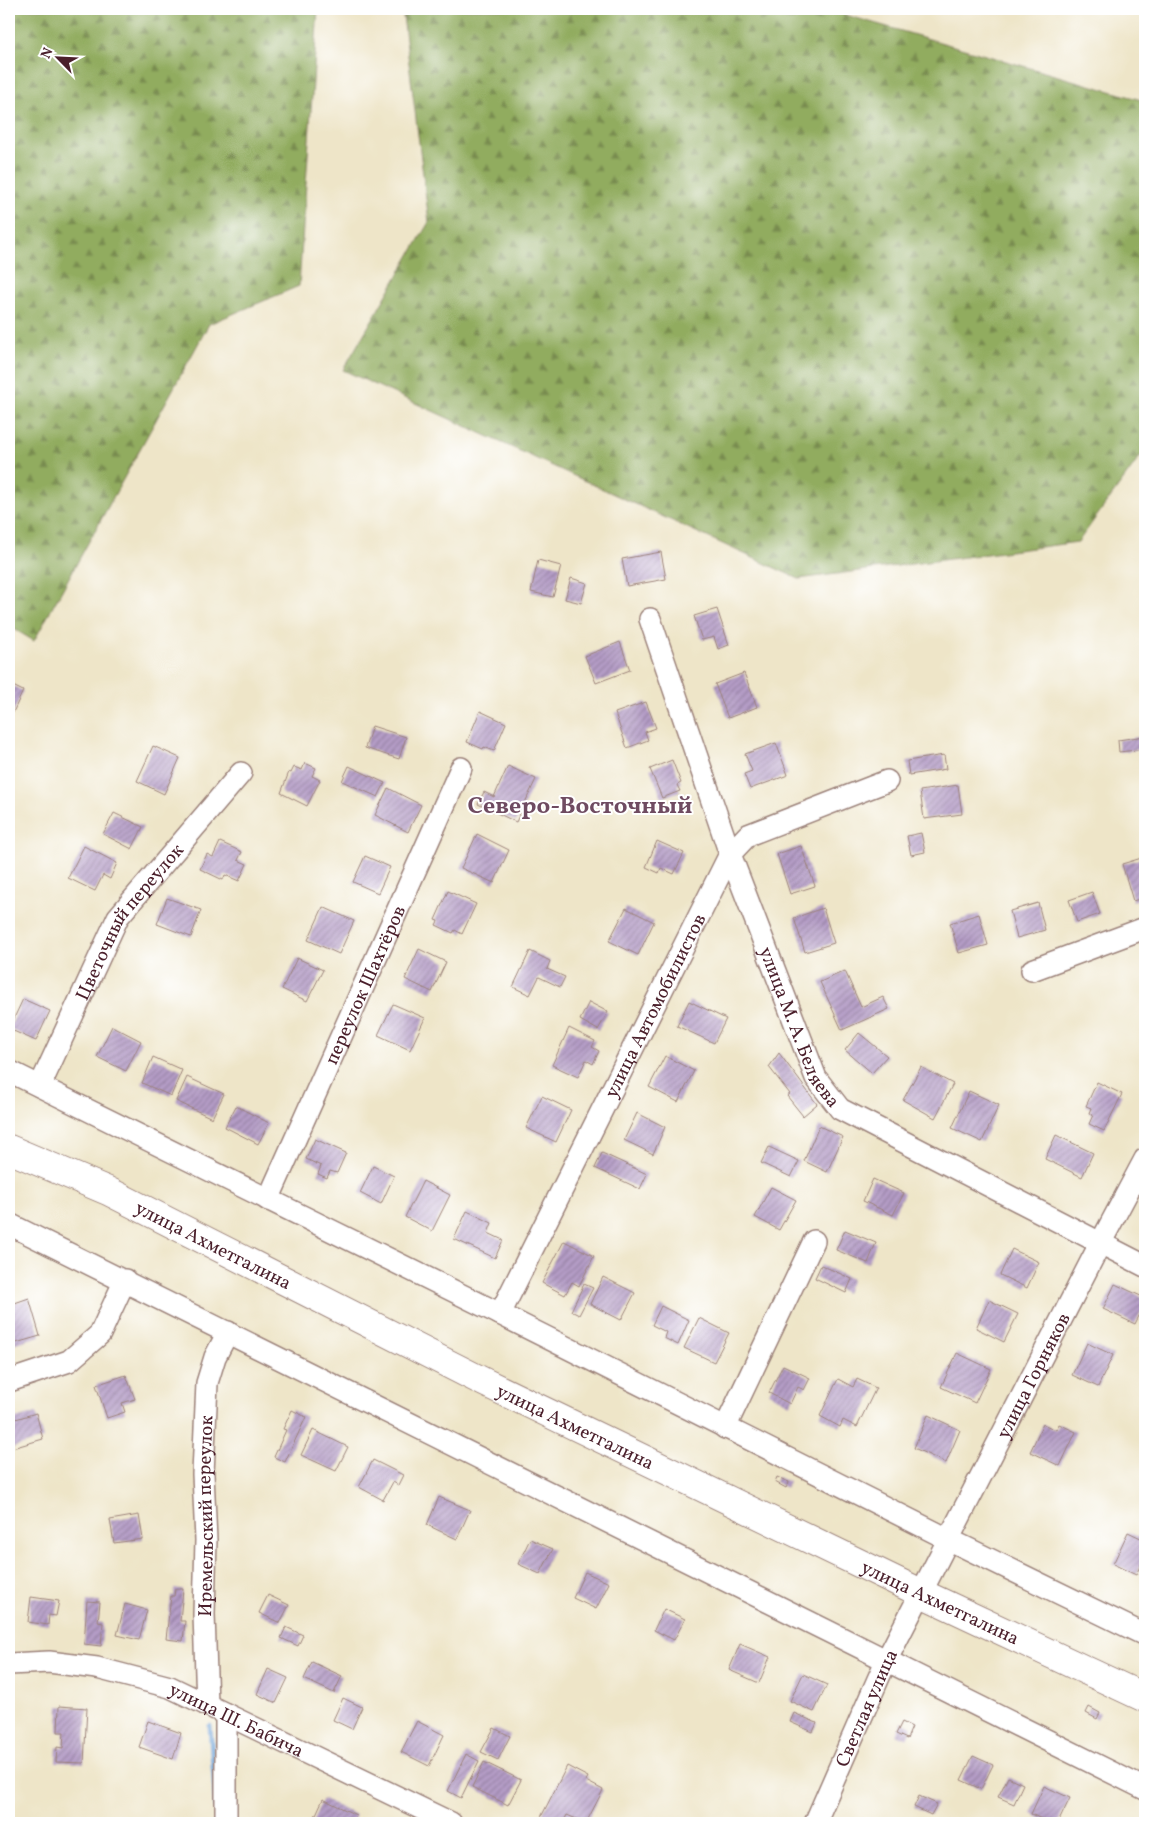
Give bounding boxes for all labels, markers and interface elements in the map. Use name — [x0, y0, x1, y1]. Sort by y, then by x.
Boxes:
north arrow — [32, 32, 82, 82]
text: N — [37, 45, 58, 62]
district label: Северо-Восточный — [468, 790, 692, 824]
street label: Цветочный переулок — [70, 838, 190, 1005]
street label: переулок Шахтёров — [319, 902, 413, 1069]
street label: улица Автомобилистов — [599, 910, 713, 1103]
street label: улица М. А. Беляева — [752, 943, 845, 1114]
street label: улица Ахметгалина — [130, 1196, 295, 1297]
street label: улица Горняков — [991, 1309, 1077, 1444]
street label: улица Ахметгалина — [492, 1379, 658, 1477]
street label: Иремельский переулок — [192, 1415, 221, 1617]
street label: улица Ахметгалина — [856, 1555, 1023, 1652]
street label: Светлая улица — [830, 1645, 905, 1772]
street label: улица Ш. Бабича — [164, 1677, 308, 1765]

